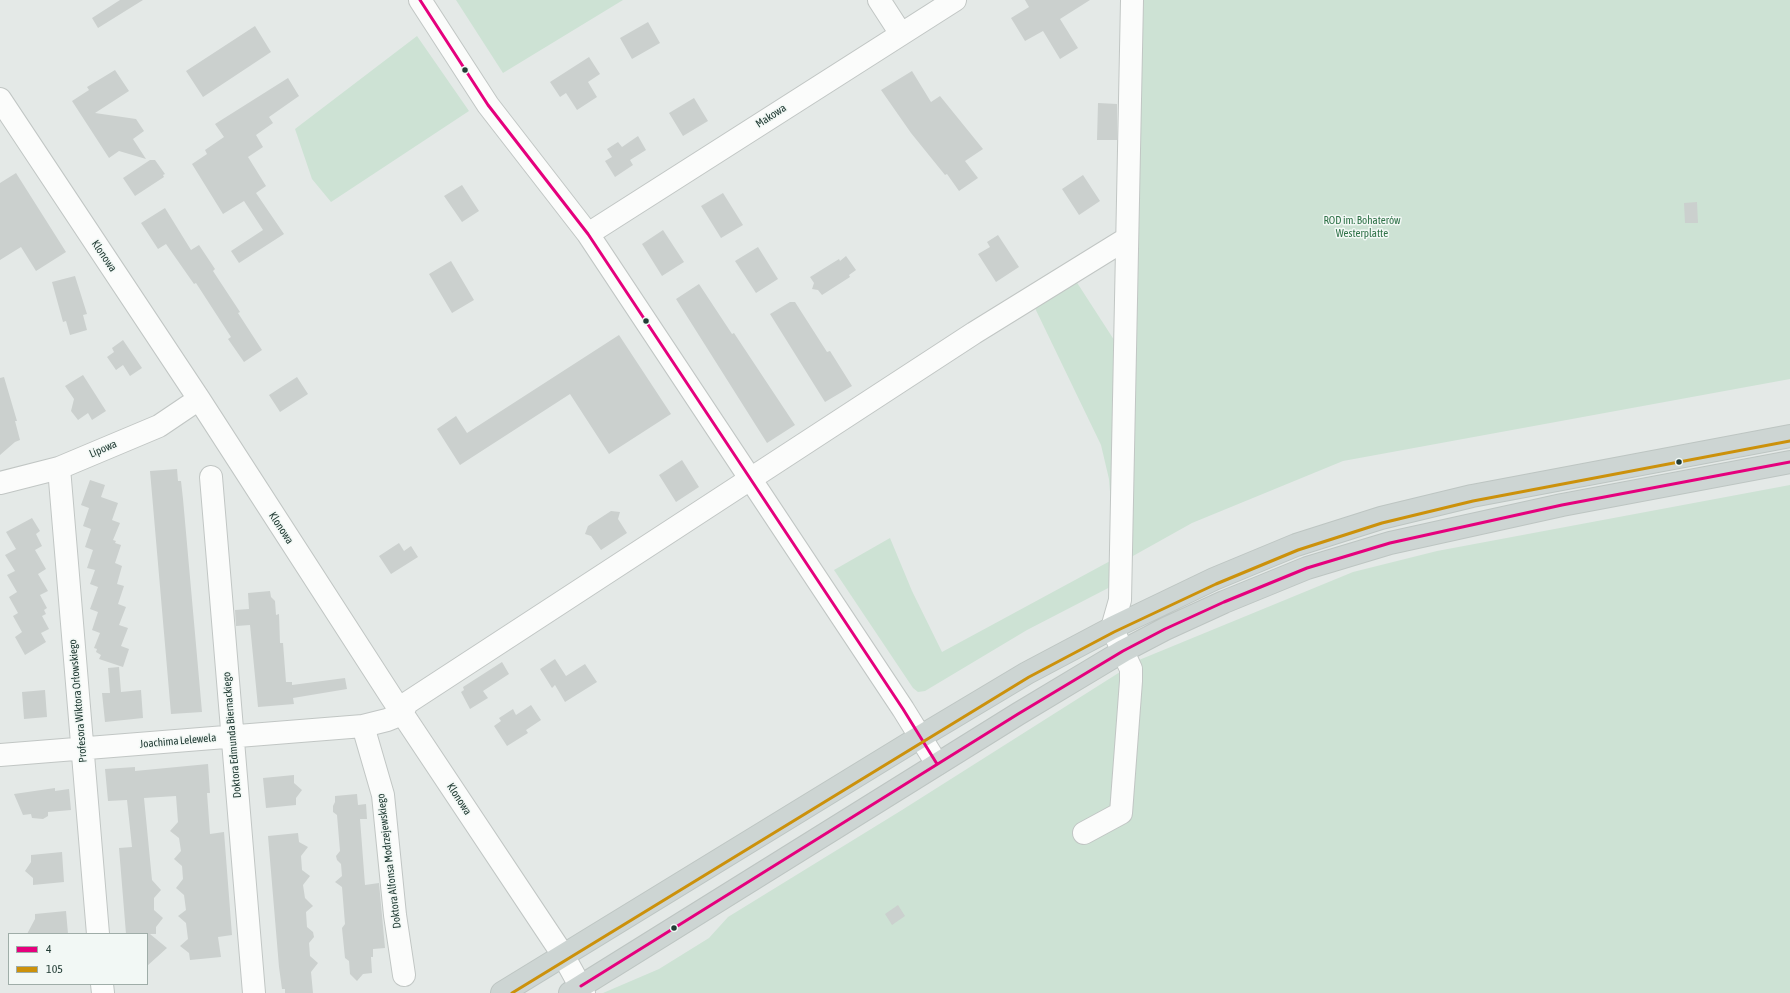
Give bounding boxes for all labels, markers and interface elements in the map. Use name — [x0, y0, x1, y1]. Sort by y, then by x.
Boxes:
unlabelled marker — [460, 65, 470, 75]
street label: Makowa — [753, 101, 789, 131]
park label: ROD im. Bohaterów Westerplatte — [1323, 214, 1401, 240]
street label: Klonowa — [89, 238, 119, 274]
unlabelled marker — [641, 316, 651, 326]
street label: Lipowa — [87, 437, 119, 461]
unlabelled marker — [1674, 457, 1684, 467]
street label: Klonowa — [266, 510, 296, 546]
street label: Profesora Wiktora Orłowskiego — [66, 639, 90, 763]
street label: Doktora Edmunda Biernackiego — [220, 671, 244, 799]
street label: Joachima Lelewela — [139, 731, 217, 751]
street label: Klonowa — [444, 781, 474, 817]
street label: Doktora Alfonsa Modrzejewskiego — [374, 793, 404, 929]
unlabelled marker — [669, 923, 679, 933]
legend — [8, 933, 148, 985]
text: 4 — [46, 942, 52, 956]
text: 105 — [46, 962, 63, 976]

